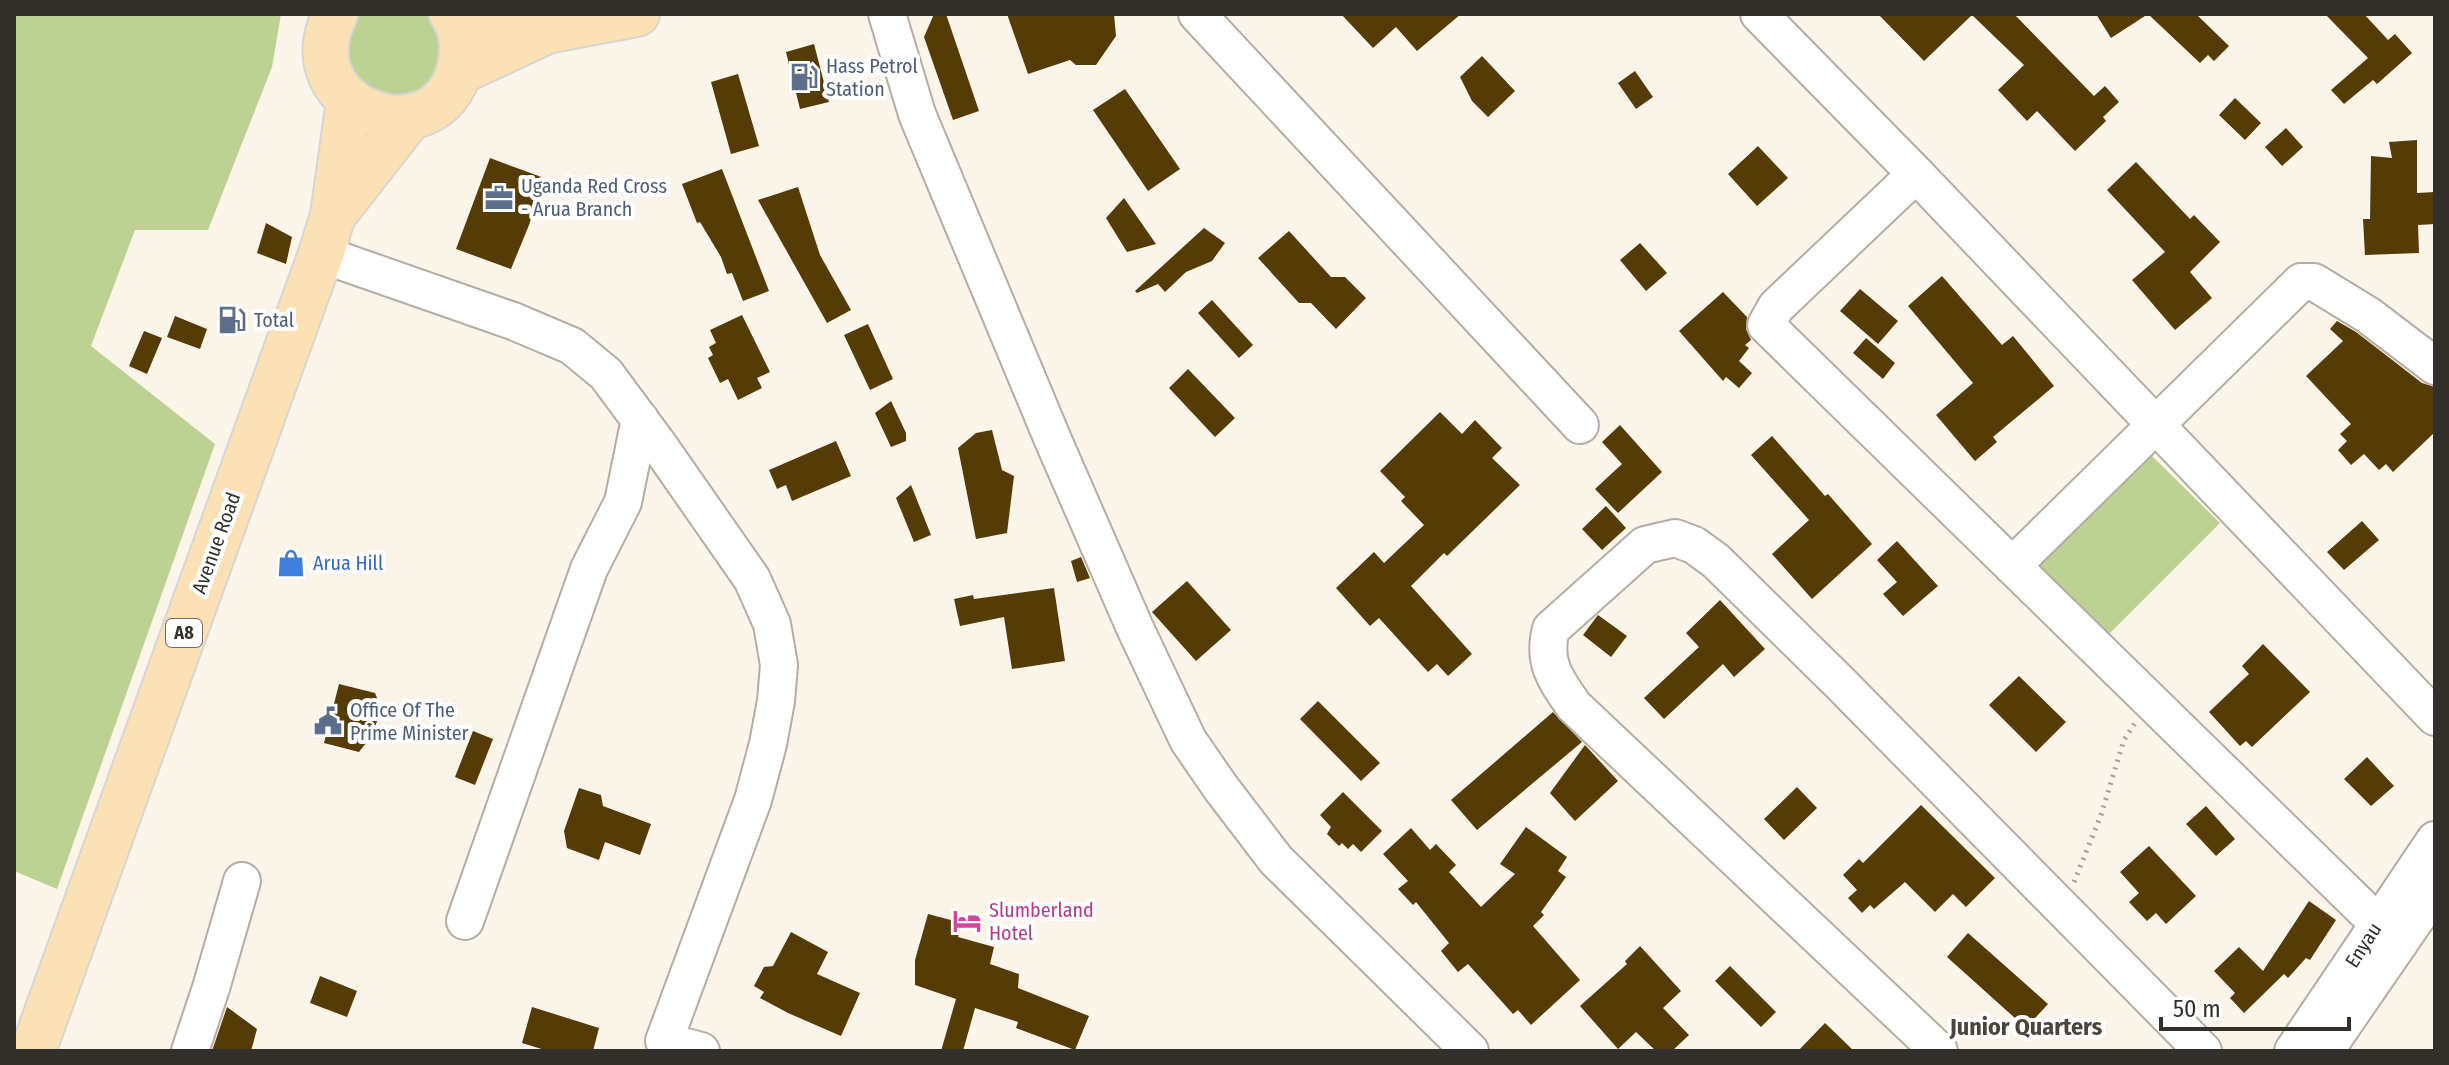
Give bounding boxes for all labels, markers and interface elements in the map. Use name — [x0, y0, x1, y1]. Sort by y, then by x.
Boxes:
place label: Hass Petrol Station — [826, 54, 918, 101]
fuel station icon: Hass Petrol Station — [789, 62, 819, 92]
place label: Uganda Red Cross - Arua Branch — [521, 174, 667, 221]
office icon: Uganda Red Cross - Arua Branch — [484, 183, 514, 213]
fuel station icon: Total — [217, 305, 247, 335]
place label: Total — [254, 308, 294, 332]
street label: Avenue Road — [187, 489, 245, 597]
shop icon: Arua Hill — [276, 548, 306, 578]
place label: Arua Hill — [313, 551, 383, 575]
road number: A8 — [166, 619, 202, 647]
place label: Office Of The Prime Minister — [350, 698, 469, 745]
public building icon: Office Of The Prime Minister — [313, 706, 343, 736]
place label: Slumberland Hotel — [989, 898, 1094, 945]
hotel icon: Slumberland Hotel — [952, 906, 982, 936]
street label: Enyau — [2340, 918, 2386, 972]
scale bar — [2161, 981, 2349, 1031]
text: 50 m — [2173, 995, 2221, 1023]
district label: Junior Quarters — [1949, 1013, 2103, 1041]

